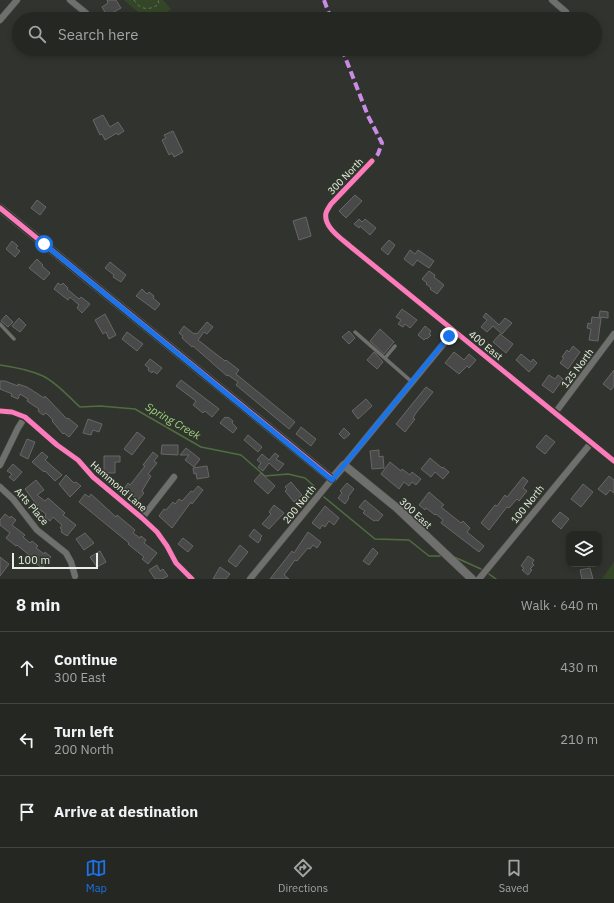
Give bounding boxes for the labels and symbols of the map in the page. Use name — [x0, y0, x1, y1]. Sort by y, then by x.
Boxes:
street label: 300 North — [325, 155, 366, 197]
route start — [35, 235, 53, 253]
route end — [440, 327, 458, 345]
street label: 400 East — [466, 328, 506, 363]
street label: 125 North — [558, 346, 596, 391]
water label: Spring Creek — [143, 400, 203, 443]
street label: Hammond Lane — [88, 458, 150, 515]
street label: 200 North — [280, 482, 319, 526]
street label: 100 North — [508, 482, 547, 526]
street label: Arts Place — [12, 485, 52, 528]
street label: 300 East — [397, 495, 435, 532]
scale bar — [12, 551, 98, 570]

